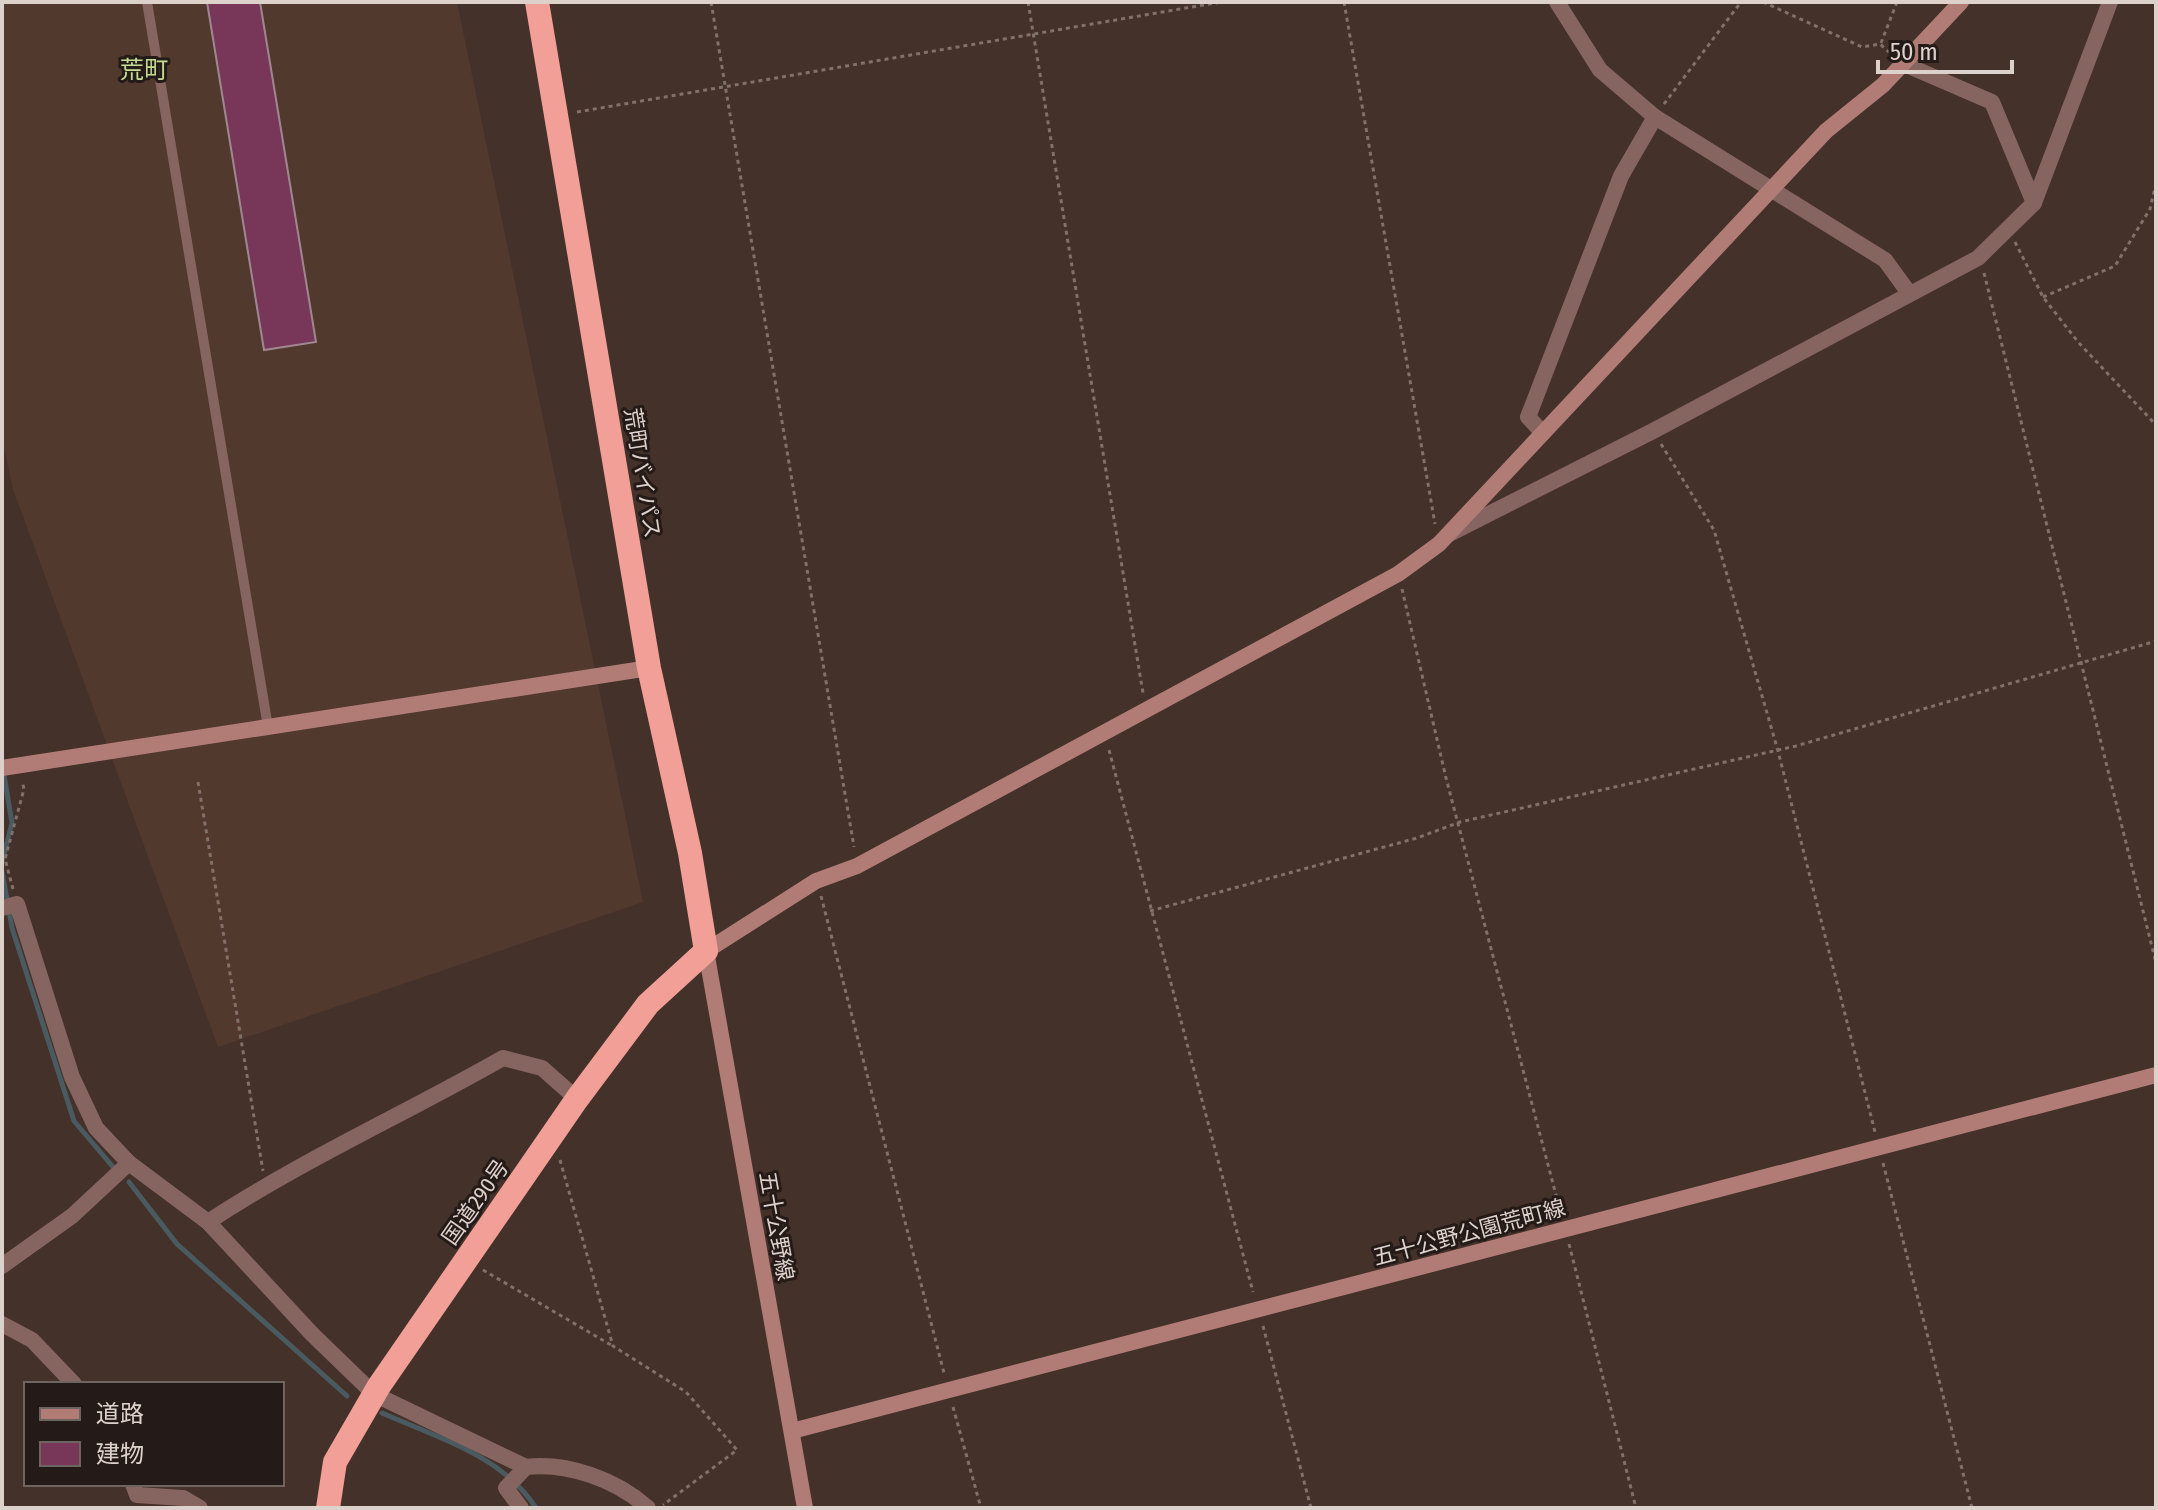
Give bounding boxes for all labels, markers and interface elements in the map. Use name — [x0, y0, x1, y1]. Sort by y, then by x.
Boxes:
scale bar — [1878, 24, 2012, 74]
text: 50 m — [1890, 38, 1938, 66]
district label: 荒町 — [120, 56, 168, 84]
street label: 荒町バイパス — [619, 406, 666, 540]
street label: 国道290号 — [436, 1155, 514, 1250]
street label: 五十公野線 — [754, 1170, 799, 1283]
street label: 五十公野公園荒町線 — [1370, 1194, 1568, 1271]
legend — [24, 1382, 284, 1486]
text: 道路 — [96, 1400, 144, 1428]
text: 建物 — [96, 1440, 144, 1468]

